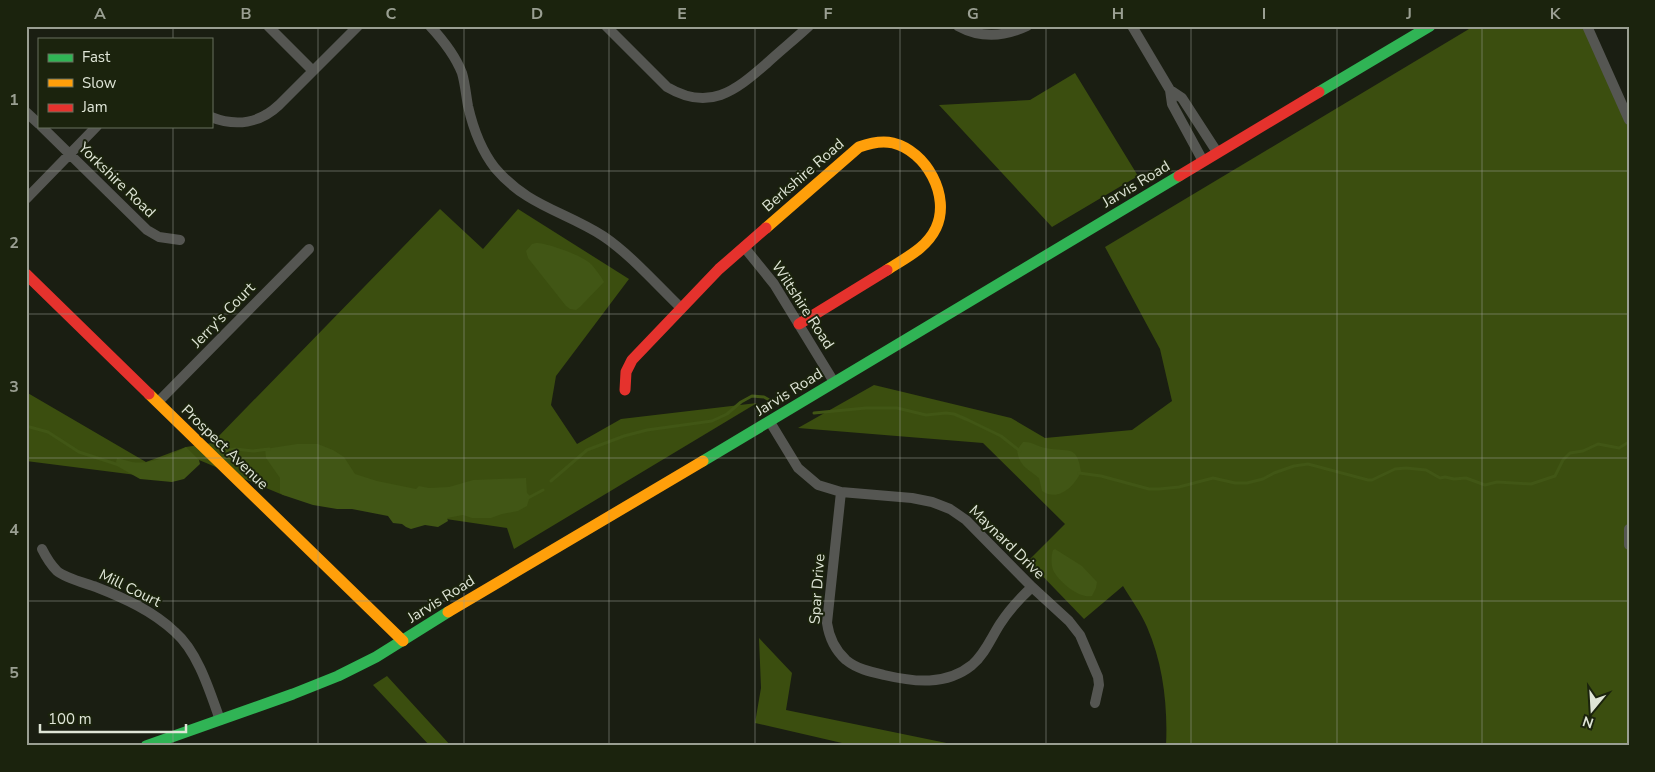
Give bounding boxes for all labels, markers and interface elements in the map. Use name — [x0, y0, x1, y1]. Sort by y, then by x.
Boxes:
text: A — [94, 3, 106, 25]
text: B — [240, 3, 252, 25]
text: C — [386, 3, 397, 25]
text: D — [531, 3, 543, 25]
text: E — [677, 3, 687, 25]
text: F — [824, 3, 833, 25]
text: G — [967, 3, 979, 25]
text: H — [1112, 3, 1124, 25]
text: I — [1262, 3, 1266, 25]
text: J — [1405, 3, 1412, 25]
text: K — [1550, 3, 1562, 25]
legend — [38, 38, 212, 128]
text: Fast — [82, 47, 111, 67]
text: Slow — [82, 73, 117, 93]
text: 1 — [9, 89, 19, 111]
text: Jam — [81, 97, 108, 117]
street label: Berkshire Road — [758, 134, 848, 216]
street label: Yorkshire Road — [73, 137, 160, 222]
street label: Jarvis Road — [1098, 156, 1174, 213]
text: 2 — [9, 232, 19, 254]
street label: Wiltshire Road — [767, 257, 839, 353]
street label: Jerry's Court — [186, 277, 260, 353]
street label: Jarvis Road — [751, 363, 826, 421]
text: 3 — [9, 376, 19, 398]
street label: Prospect Avenue — [177, 400, 273, 494]
street label: Maynard Drive — [965, 501, 1049, 583]
text: 4 — [9, 519, 19, 541]
street label: Spar Drive — [805, 553, 829, 625]
street label: Mill Court — [96, 564, 165, 612]
street label: Jarvis Road — [403, 570, 478, 628]
text: 5 — [9, 662, 19, 684]
north arrow — [1568, 684, 1618, 734]
scale bar — [40, 702, 186, 734]
text: 100 m — [48, 709, 92, 729]
text: N — [1580, 711, 1596, 733]

